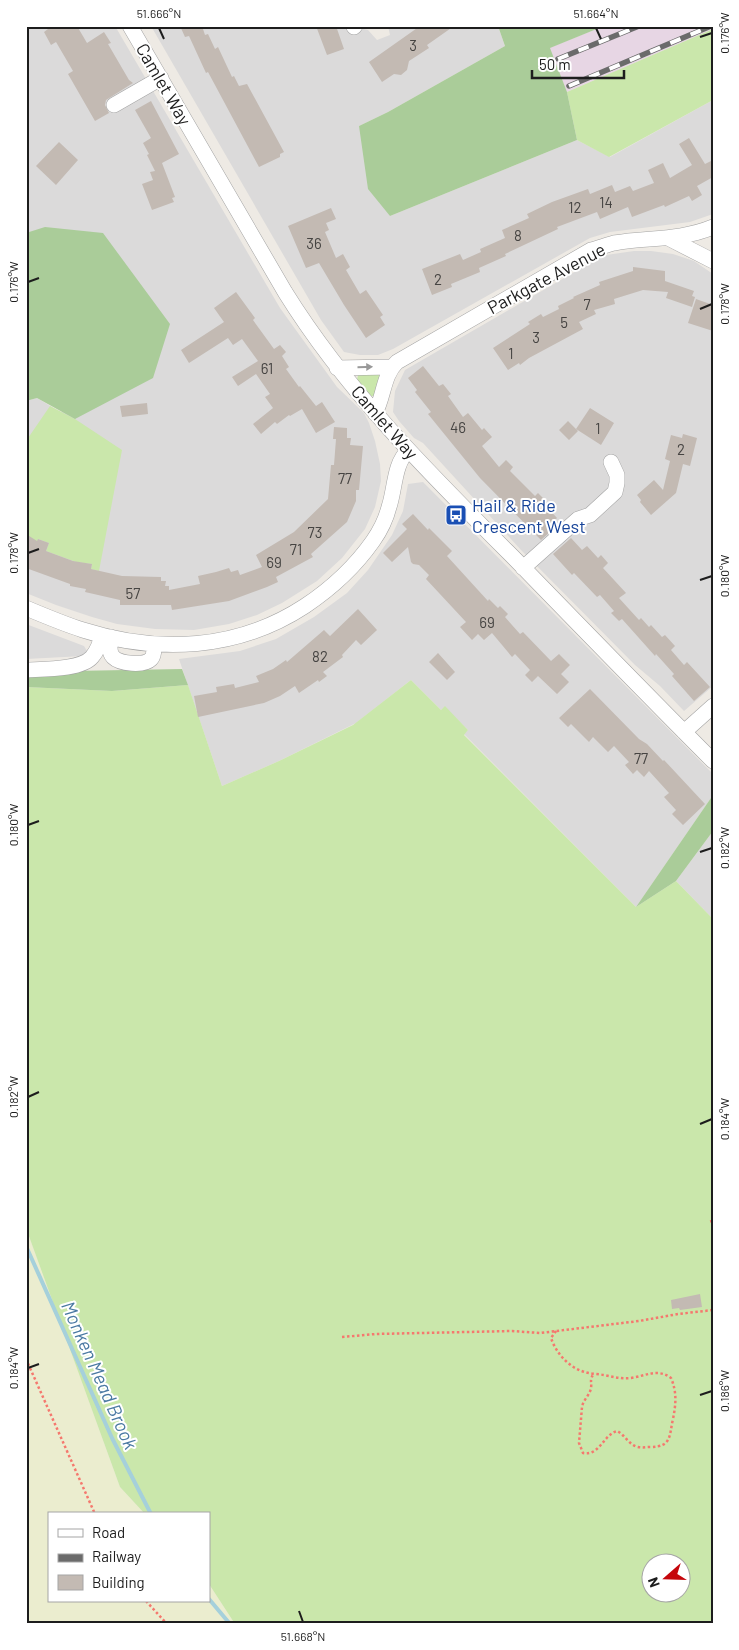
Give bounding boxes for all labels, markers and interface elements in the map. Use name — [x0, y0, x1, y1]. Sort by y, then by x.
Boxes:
text: 51.666°N — [137, 6, 181, 20]
text: 51.664°N — [573, 6, 619, 20]
text: 0.176°W — [717, 12, 731, 54]
house number: 3 — [409, 36, 417, 54]
street label: Camlet Way — [132, 39, 196, 129]
scale bar — [532, 48, 624, 80]
text: 50 m — [539, 55, 571, 73]
house number: 14 — [599, 193, 613, 211]
house number: 12 — [568, 198, 582, 216]
house number: 8 — [514, 226, 522, 244]
house number: 36 — [306, 234, 322, 252]
street label: Parkgate Avenue — [483, 238, 609, 318]
text: 0.176°W — [6, 261, 20, 303]
house number: 2 — [434, 270, 442, 288]
text: 0.178°W — [717, 283, 731, 325]
house number: 7 — [583, 295, 591, 313]
house number: 5 — [560, 313, 568, 331]
house number: 3 — [532, 328, 540, 346]
house number: 1 — [508, 344, 514, 362]
house number: 61 — [261, 359, 273, 377]
one-way arrow — [357, 363, 373, 371]
street label: Camlet Way — [347, 380, 423, 464]
house number: 46 — [450, 418, 466, 436]
house number: 1 — [595, 419, 601, 437]
house number: 2 — [677, 440, 685, 458]
house number: 77 — [338, 469, 352, 487]
place label: Hail & Ride Crescent West — [472, 494, 586, 537]
bus stop icon: Hail & Ride Crescent West — [444, 503, 468, 527]
house number: 73 — [308, 523, 322, 541]
text: 0.178°W — [6, 532, 20, 574]
house number: 71 — [290, 540, 302, 558]
house number: 69 — [266, 553, 282, 571]
text: 0.180°W — [717, 554, 731, 597]
house number: 57 — [126, 584, 140, 602]
house number: 69 — [479, 613, 495, 631]
house number: 82 — [312, 647, 328, 665]
house number: 77 — [634, 749, 648, 767]
text: 0.180°W — [6, 803, 20, 846]
text: 0.182°W — [717, 826, 731, 869]
text: 0.182°W — [6, 1075, 20, 1118]
text: 0.184°W — [717, 1097, 731, 1140]
water label: Monken Mead Brook — [57, 1297, 143, 1453]
text: 0.184°W — [6, 1346, 20, 1389]
text: 0.186°W — [717, 1370, 731, 1412]
legend — [48, 1512, 210, 1602]
text: Road — [92, 1523, 125, 1541]
text: Railway — [92, 1547, 141, 1565]
north arrow — [642, 1552, 692, 1602]
text: Building — [92, 1573, 145, 1591]
text: N — [644, 1575, 663, 1590]
text: 51.668°N — [281, 1629, 325, 1643]

